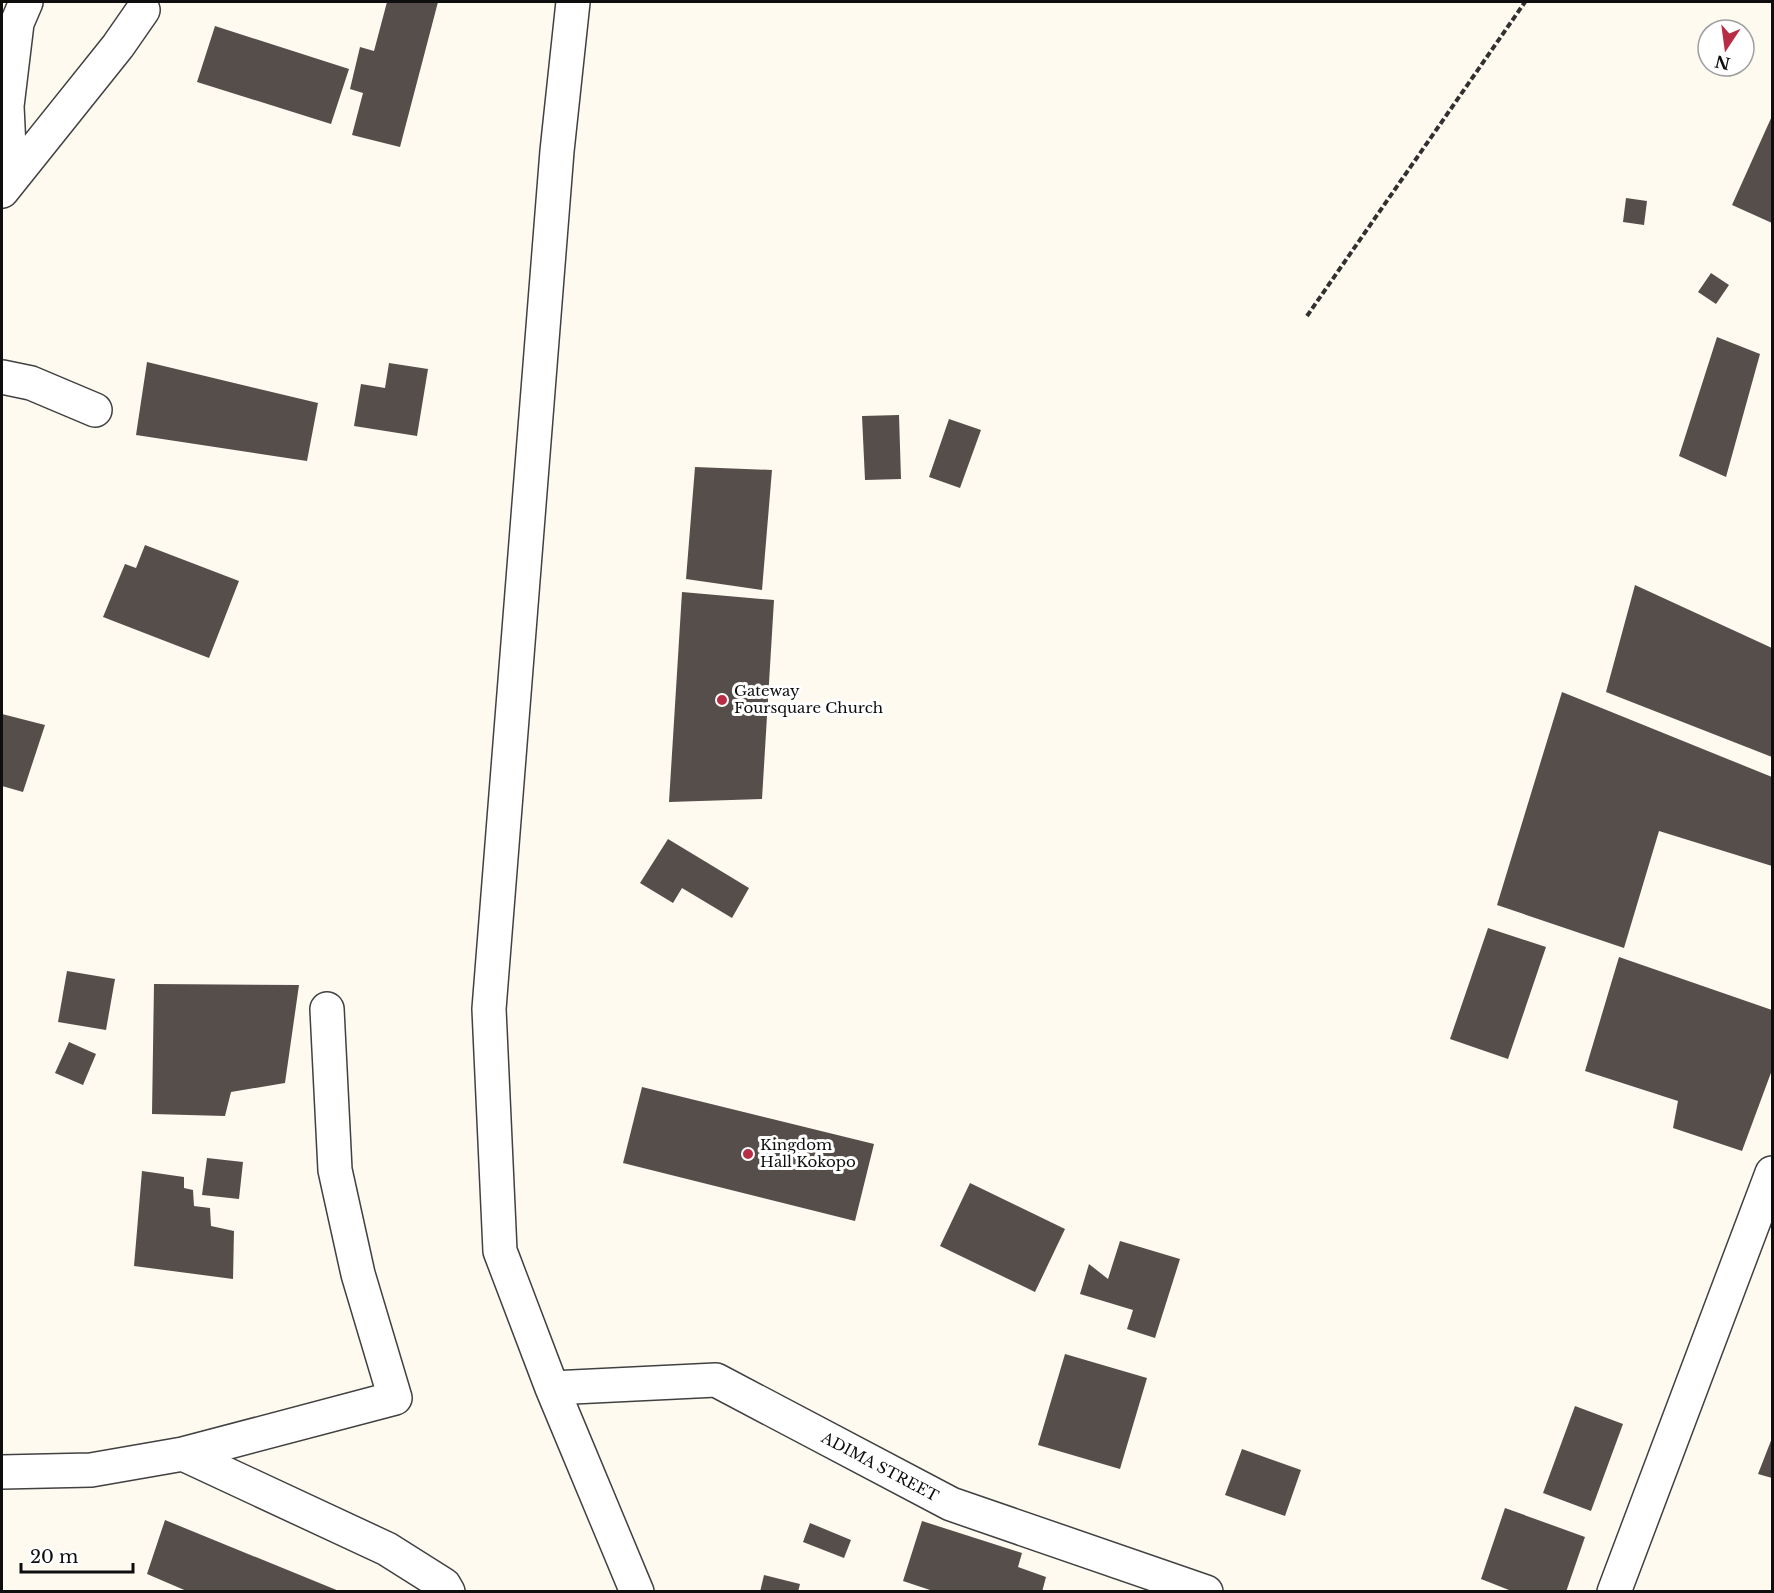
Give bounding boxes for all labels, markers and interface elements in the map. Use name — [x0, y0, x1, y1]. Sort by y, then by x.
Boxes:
north arrow — [1696, 18, 1756, 78]
text: N — [1713, 51, 1732, 74]
place label: Gateway Foursquare Church — [734, 681, 883, 717]
marker: Gateway Foursquare Church — [715, 693, 729, 707]
place label: Kingdom Hall Kokopo — [760, 1135, 856, 1171]
marker: Kingdom Hall Kokopo — [741, 1147, 755, 1161]
street label: ADIMA STREET — [818, 1427, 942, 1505]
scale bar — [21, 1536, 134, 1574]
text: 20 m — [30, 1546, 78, 1568]

